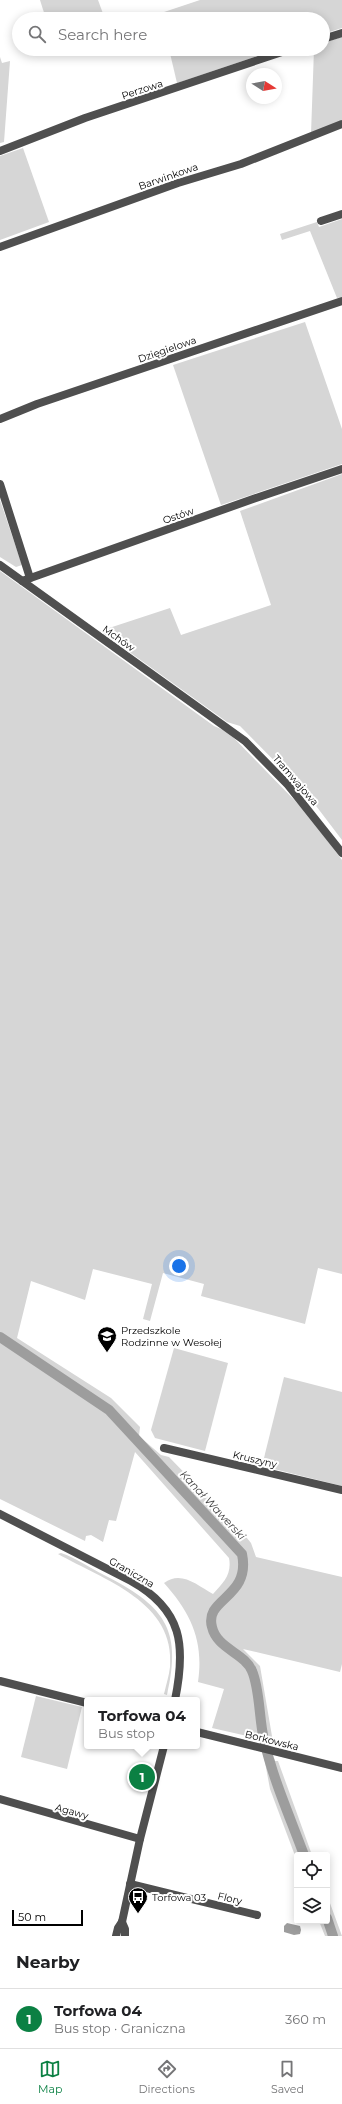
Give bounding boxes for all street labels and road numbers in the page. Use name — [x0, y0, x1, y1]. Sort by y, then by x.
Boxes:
street label: Perzowa — [120, 77, 164, 102]
street label: Barwinkowa — [137, 160, 200, 193]
street label: Dzięgielowa — [136, 333, 198, 366]
street label: Ostów — [161, 504, 196, 527]
street label: Mchów — [100, 622, 138, 655]
street label: Tramwajowa — [270, 752, 321, 809]
street label: Kruszyny — [232, 1448, 279, 1471]
street label: Graniczna — [107, 1554, 157, 1591]
street label: Borkowska — [244, 1728, 300, 1753]
street label: Agawy — [54, 1801, 91, 1823]
street label: Flory — [216, 1889, 244, 1908]

